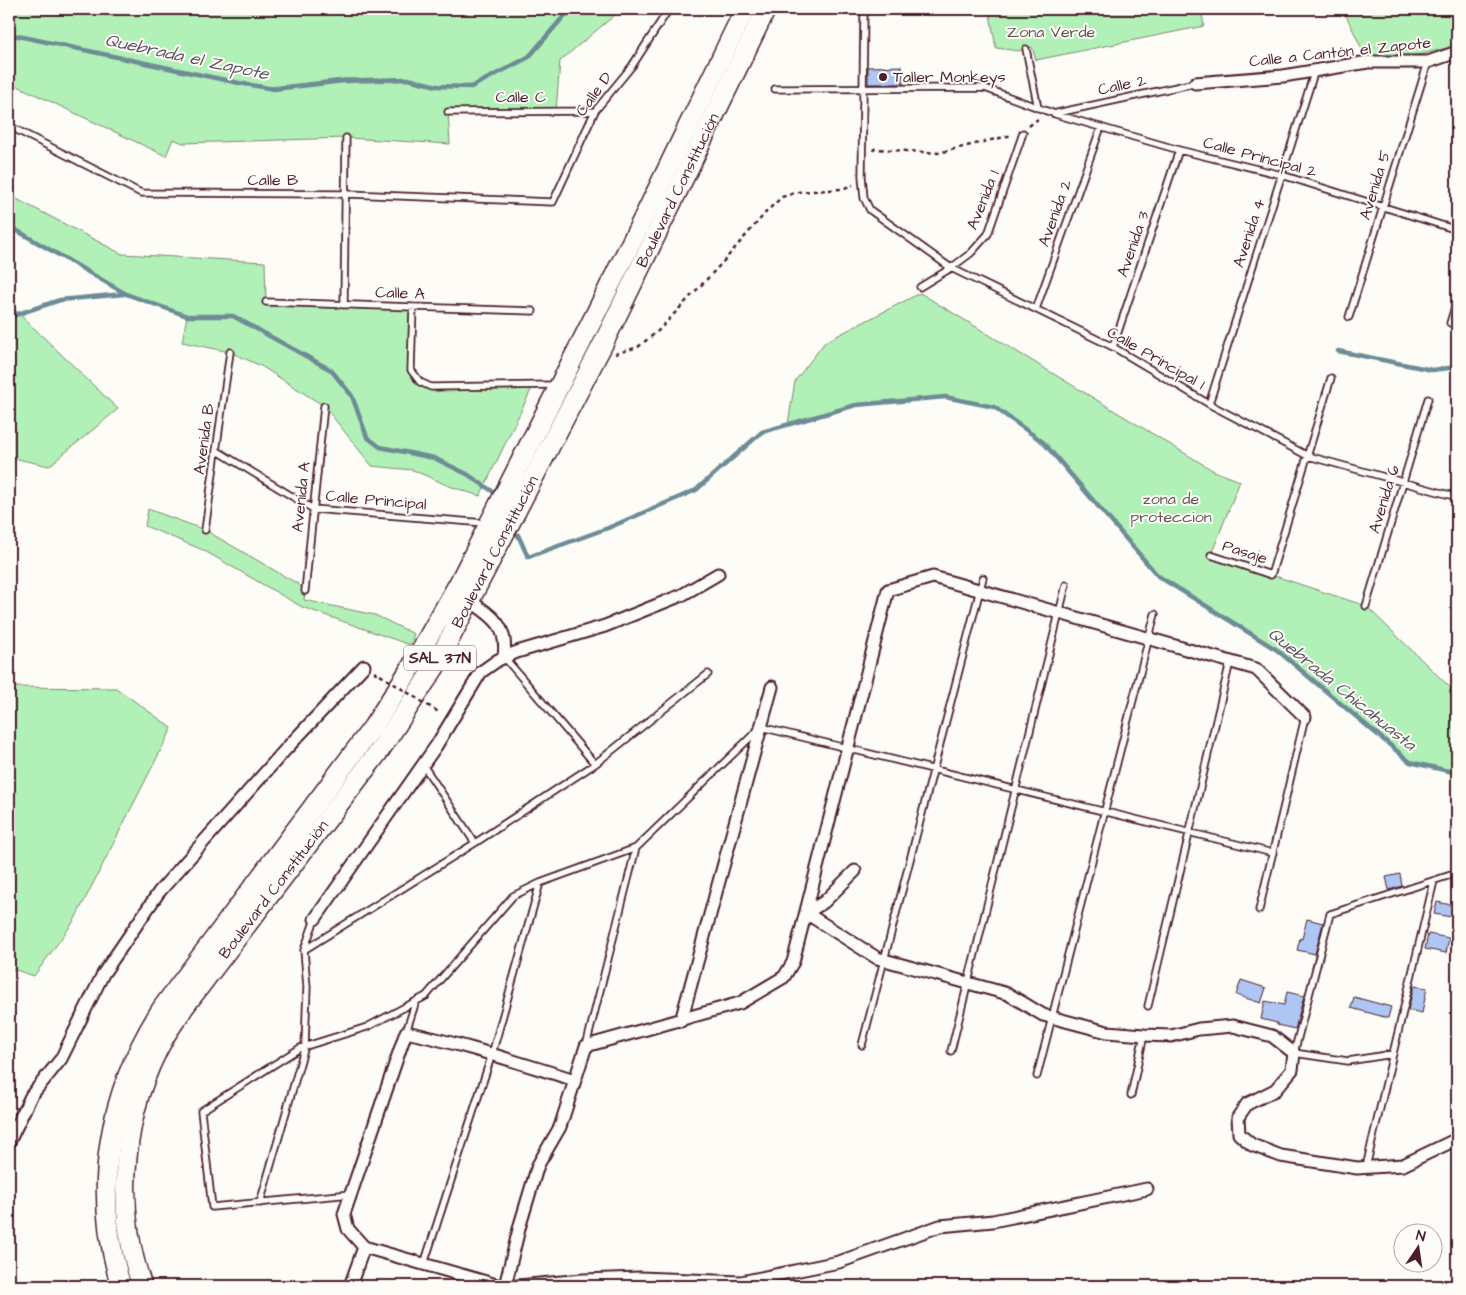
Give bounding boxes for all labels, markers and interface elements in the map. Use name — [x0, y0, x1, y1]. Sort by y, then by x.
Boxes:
park label: Zona Verde — [1007, 21, 1096, 43]
water label: Quebrada el Zapote — [103, 27, 272, 87]
street label: Calle a Cantón el Zapote — [1248, 31, 1432, 72]
place label: Taller Monkeys — [893, 66, 1006, 89]
street label: Calle D — [570, 67, 618, 121]
street label: Calle 2 — [1096, 69, 1148, 101]
marker: Taller Monkeys — [877, 71, 889, 83]
street label: Calle C — [496, 86, 546, 108]
street label: Boulevard Constitución — [631, 110, 725, 271]
street label: Calle Principal 2 — [1201, 131, 1319, 183]
street label: Avenida 5 — [1354, 147, 1396, 223]
street label: Avenida 1 — [961, 167, 1005, 233]
street label: Calle B — [248, 169, 299, 191]
street label: Avenida 2 — [1033, 177, 1077, 249]
street label: Avenida 4 — [1228, 196, 1271, 270]
street label: Avenida 3 — [1111, 208, 1155, 280]
street label: Calle A — [375, 281, 425, 305]
street label: Calle Principal 1 — [1103, 321, 1209, 395]
street label: Avenida B — [188, 401, 220, 476]
street label: Avenida A — [286, 461, 316, 533]
street label: Avenida 6 — [1363, 462, 1405, 536]
street label: Boulevard Constitución — [446, 472, 544, 632]
street label: Calle Principal — [325, 485, 427, 515]
park label: zona de proteccion — [1130, 488, 1212, 528]
street label: Pasaje — [1220, 534, 1271, 570]
water label: Quebrada Chicahuasta — [1263, 621, 1422, 757]
road number: SAL 37N — [404, 646, 476, 670]
street label: Boulevard Constitución — [214, 816, 334, 963]
north arrow — [1394, 1222, 1444, 1272]
text: N — [1414, 1226, 1427, 1247]

